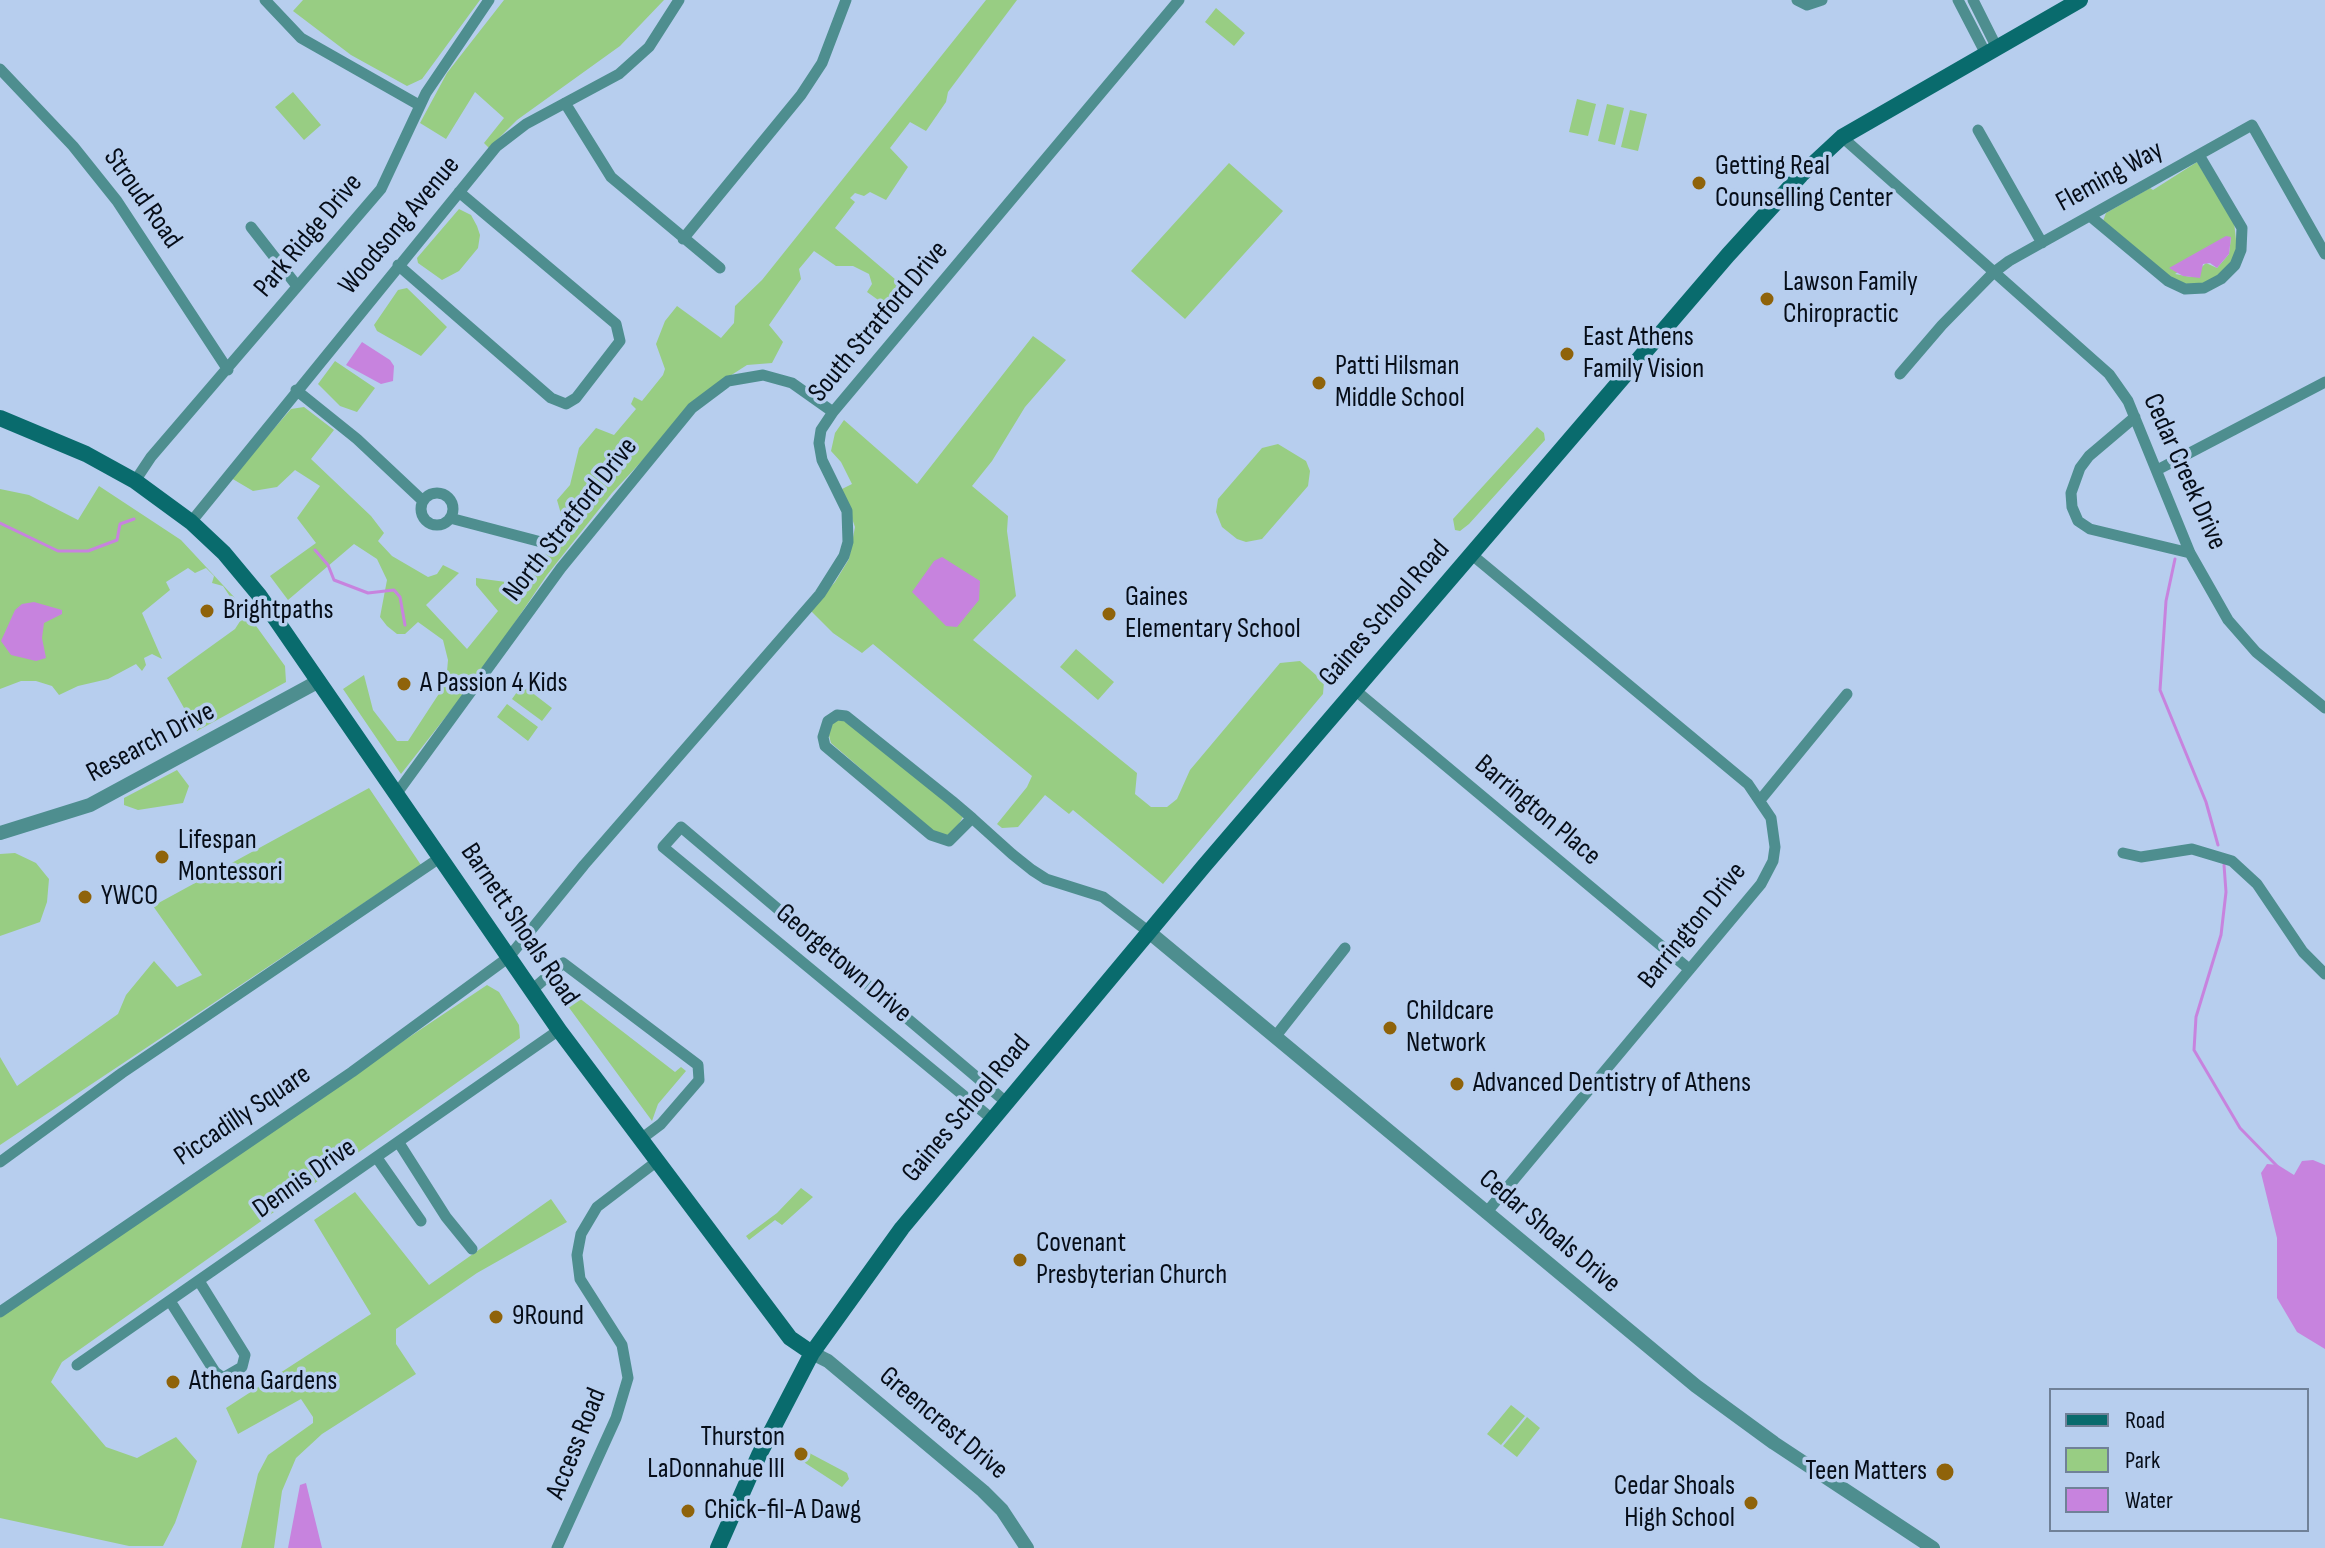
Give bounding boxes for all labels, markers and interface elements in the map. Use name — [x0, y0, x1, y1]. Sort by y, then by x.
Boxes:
street label: Fleming Way — [2051, 134, 2169, 220]
street label: Stroud Road — [95, 143, 189, 255]
street label: Woodsong Avenue — [332, 150, 468, 302]
place label: Getting Real Counselling Center — [1715, 150, 1893, 216]
street label: Park Ridge Drive — [248, 167, 370, 305]
marker: Getting Real Counselling Center — [1690, 174, 1708, 192]
street label: South Stratford Drive — [802, 235, 956, 409]
place label: Lawson Family Chiropractic — [1783, 266, 1918, 332]
marker: Lawson Family Chiropractic — [1758, 290, 1776, 308]
place label: East Athens Family Vision — [1583, 321, 1704, 387]
marker: East Athens Family Vision — [1558, 345, 1576, 363]
place label: Patti Hilsman Middle School — [1335, 350, 1465, 416]
marker: Patti Hilsman Middle School — [1310, 374, 1328, 392]
street label: Cedar Creek Drive — [2135, 389, 2233, 555]
street label: North Stratford Drive — [497, 431, 645, 609]
street label: Gaines School Road — [1313, 534, 1457, 694]
place label: Gaines Elementary School — [1125, 581, 1301, 647]
place label: Brightpaths — [223, 594, 334, 628]
marker: Brightpaths — [198, 602, 216, 620]
marker: Gaines Elementary School — [1100, 605, 1118, 623]
place label: A Passion 4 Kids — [420, 667, 568, 701]
marker: A Passion 4 Kids — [395, 675, 413, 693]
street label: Research Drive — [81, 695, 221, 791]
street label: Barrington Place — [1467, 749, 1607, 873]
place label: Lifespan Montessori — [178, 824, 283, 890]
street label: Barnett Shoals Road — [452, 837, 586, 1013]
marker: Lifespan Montessori — [153, 848, 171, 866]
street label: Barrington Drive — [1632, 856, 1754, 996]
place label: YWCO — [101, 880, 158, 914]
marker: YWCO — [76, 888, 94, 906]
street label: Georgetown Drive — [768, 897, 918, 1031]
place label: Childcare Network — [1406, 995, 1494, 1061]
marker: Childcare Network — [1381, 1019, 1399, 1037]
street label: Gaines School Road — [896, 1028, 1038, 1190]
street label: Piccadilly Square — [168, 1058, 318, 1174]
place label: Advanced Dentistry of Athens — [1473, 1067, 1751, 1101]
marker: Advanced Dentistry of Athens — [1448, 1075, 1466, 1093]
street label: Dennis Drive — [247, 1132, 363, 1226]
street label: Cedar Shoals Drive — [1471, 1163, 1627, 1301]
place label: Covenant Presbyterian Church — [1036, 1227, 1227, 1293]
marker: Covenant Presbyterian Church — [1011, 1251, 1029, 1269]
place label: 9Round — [512, 1300, 584, 1334]
marker: 9Round — [487, 1308, 505, 1326]
street label: Greencrest Drive — [872, 1360, 1014, 1488]
place label: Athena Gardens — [189, 1365, 337, 1399]
marker: Athena Gardens — [164, 1373, 182, 1391]
street label: Access Road — [540, 1384, 614, 1504]
legend — [2049, 1388, 2309, 1532]
text: Road — [2125, 1406, 2165, 1435]
place label: Thurston LaDonnahue III — [647, 1421, 785, 1487]
marker: Thurston LaDonnahue III — [792, 1445, 810, 1463]
text: Park — [2125, 1446, 2160, 1475]
place label: Teen Matters — [1805, 1455, 1927, 1489]
marker: Teen Matters — [1934, 1461, 1956, 1483]
place label: Cedar Shoals High School — [1614, 1470, 1735, 1536]
text: Water — [2125, 1486, 2173, 1515]
place label: Chick-fil-A Dawg — [704, 1494, 861, 1528]
marker: Cedar Shoals High School — [1742, 1494, 1760, 1512]
marker: Chick-fil-A Dawg — [679, 1502, 697, 1520]

